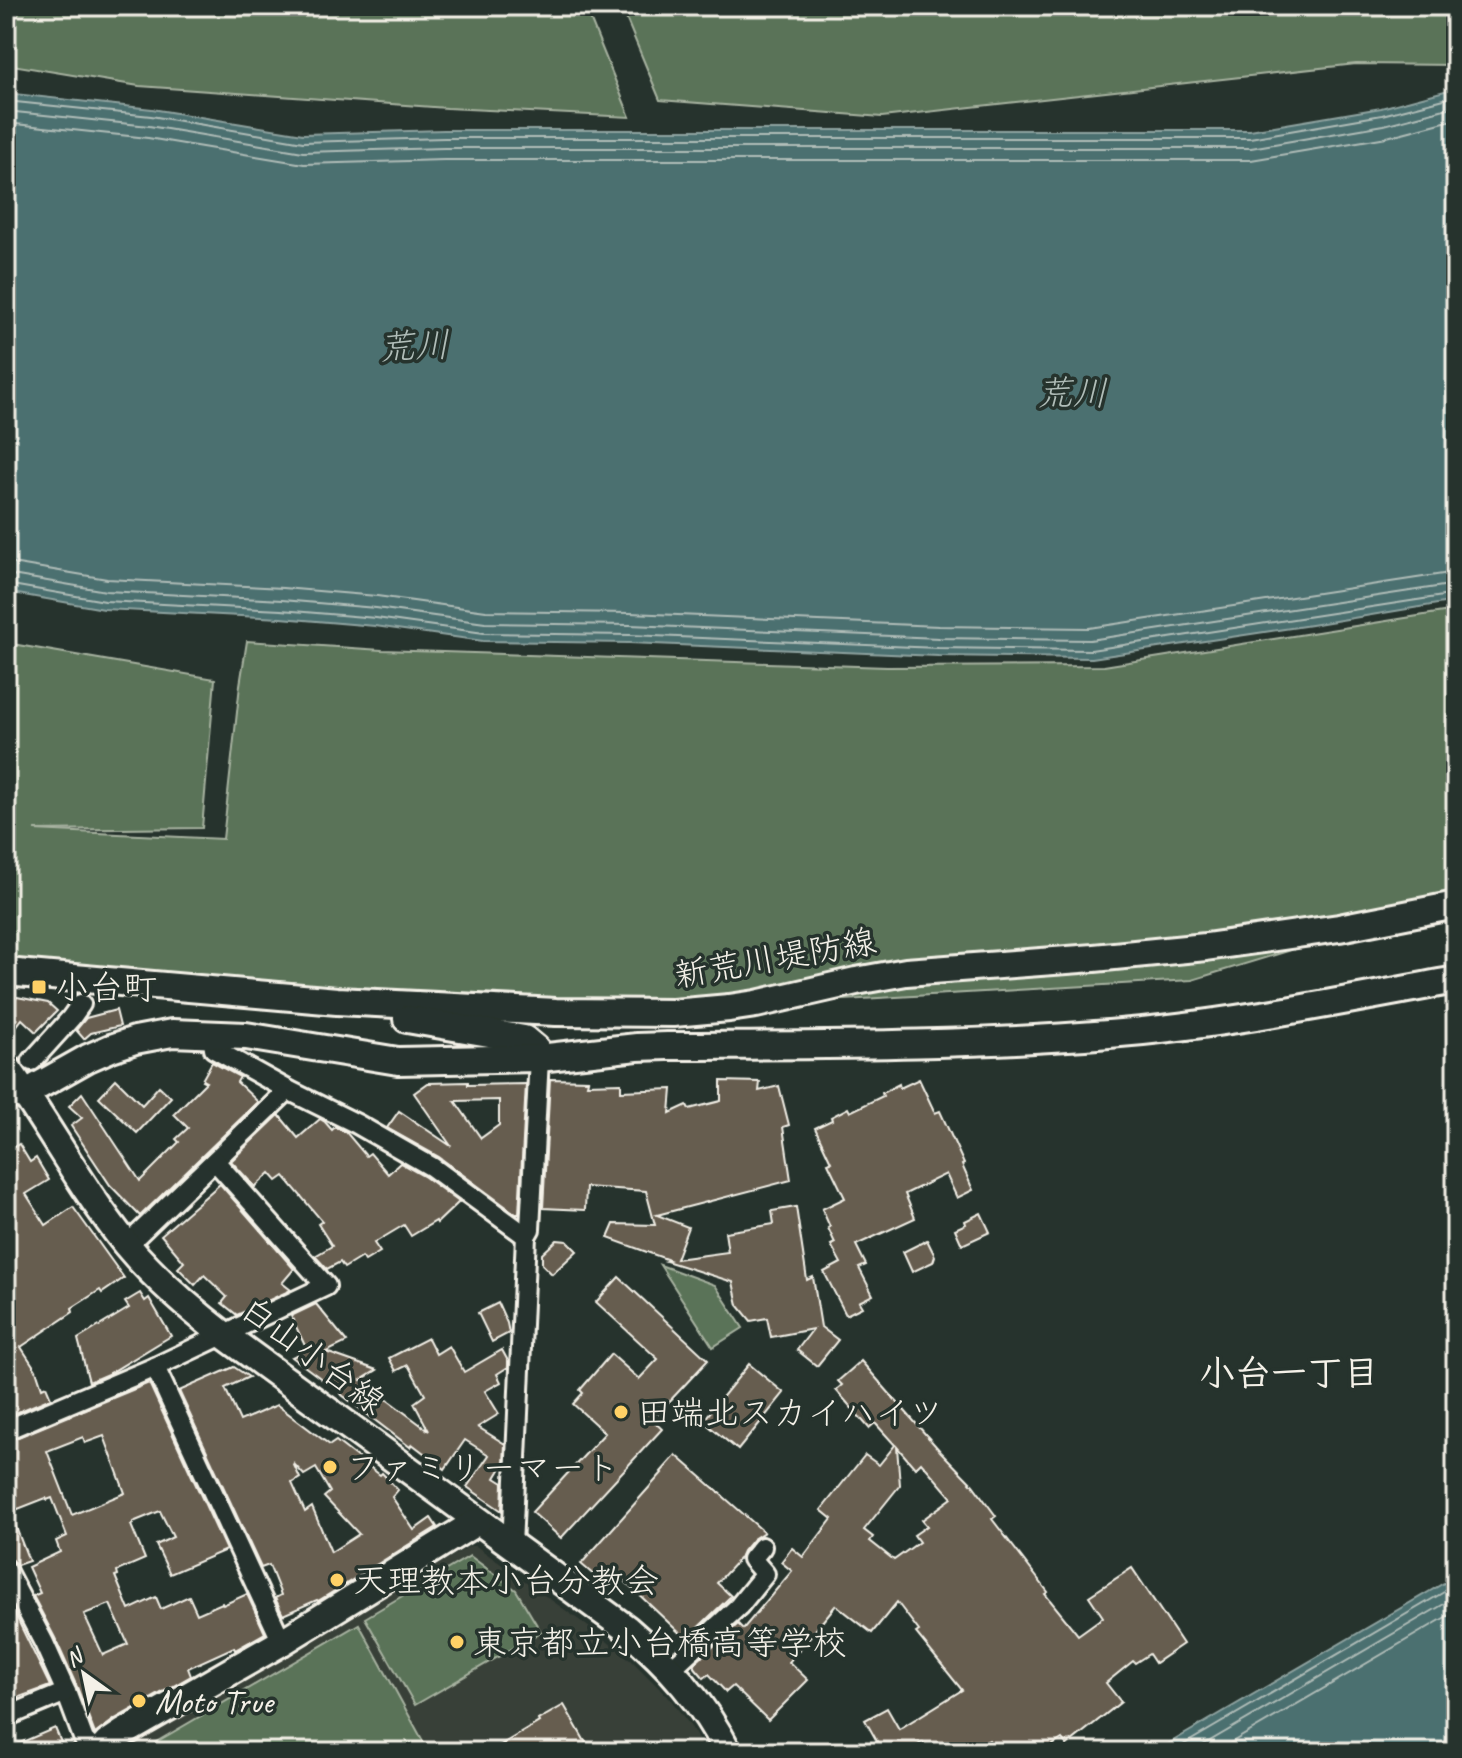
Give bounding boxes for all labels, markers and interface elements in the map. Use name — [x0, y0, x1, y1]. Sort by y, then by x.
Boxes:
water label: 荒川 — [377, 321, 451, 371]
water label: 荒川 — [1036, 370, 1108, 416]
street label: 新荒川堤防線 — [671, 919, 879, 997]
place label: 小台町 — [55, 966, 157, 1009]
marker: 小台町 — [30, 978, 48, 996]
street label: 白山小台線 — [232, 1287, 394, 1423]
district label: 小台一丁目 — [1199, 1350, 1379, 1396]
place label: 田端北スカイハイツ — [637, 1391, 943, 1434]
marker: 田端北スカイハイツ — [612, 1403, 630, 1421]
place label: ファミリーマート — [346, 1446, 619, 1489]
marker: ファミリーマート — [321, 1458, 339, 1476]
place label: 天理教本小台分教会 — [353, 1559, 659, 1602]
marker: 天理教本小台分教会 — [328, 1571, 346, 1589]
place label: 東京都立小台橋高等学校 — [473, 1621, 847, 1664]
marker: 東京都立小台橋高等学校 — [448, 1633, 466, 1651]
north arrow — [44, 1634, 124, 1714]
text: N — [60, 1641, 90, 1674]
place label: Moto True — [155, 1680, 276, 1723]
marker: Moto True — [130, 1692, 148, 1710]

